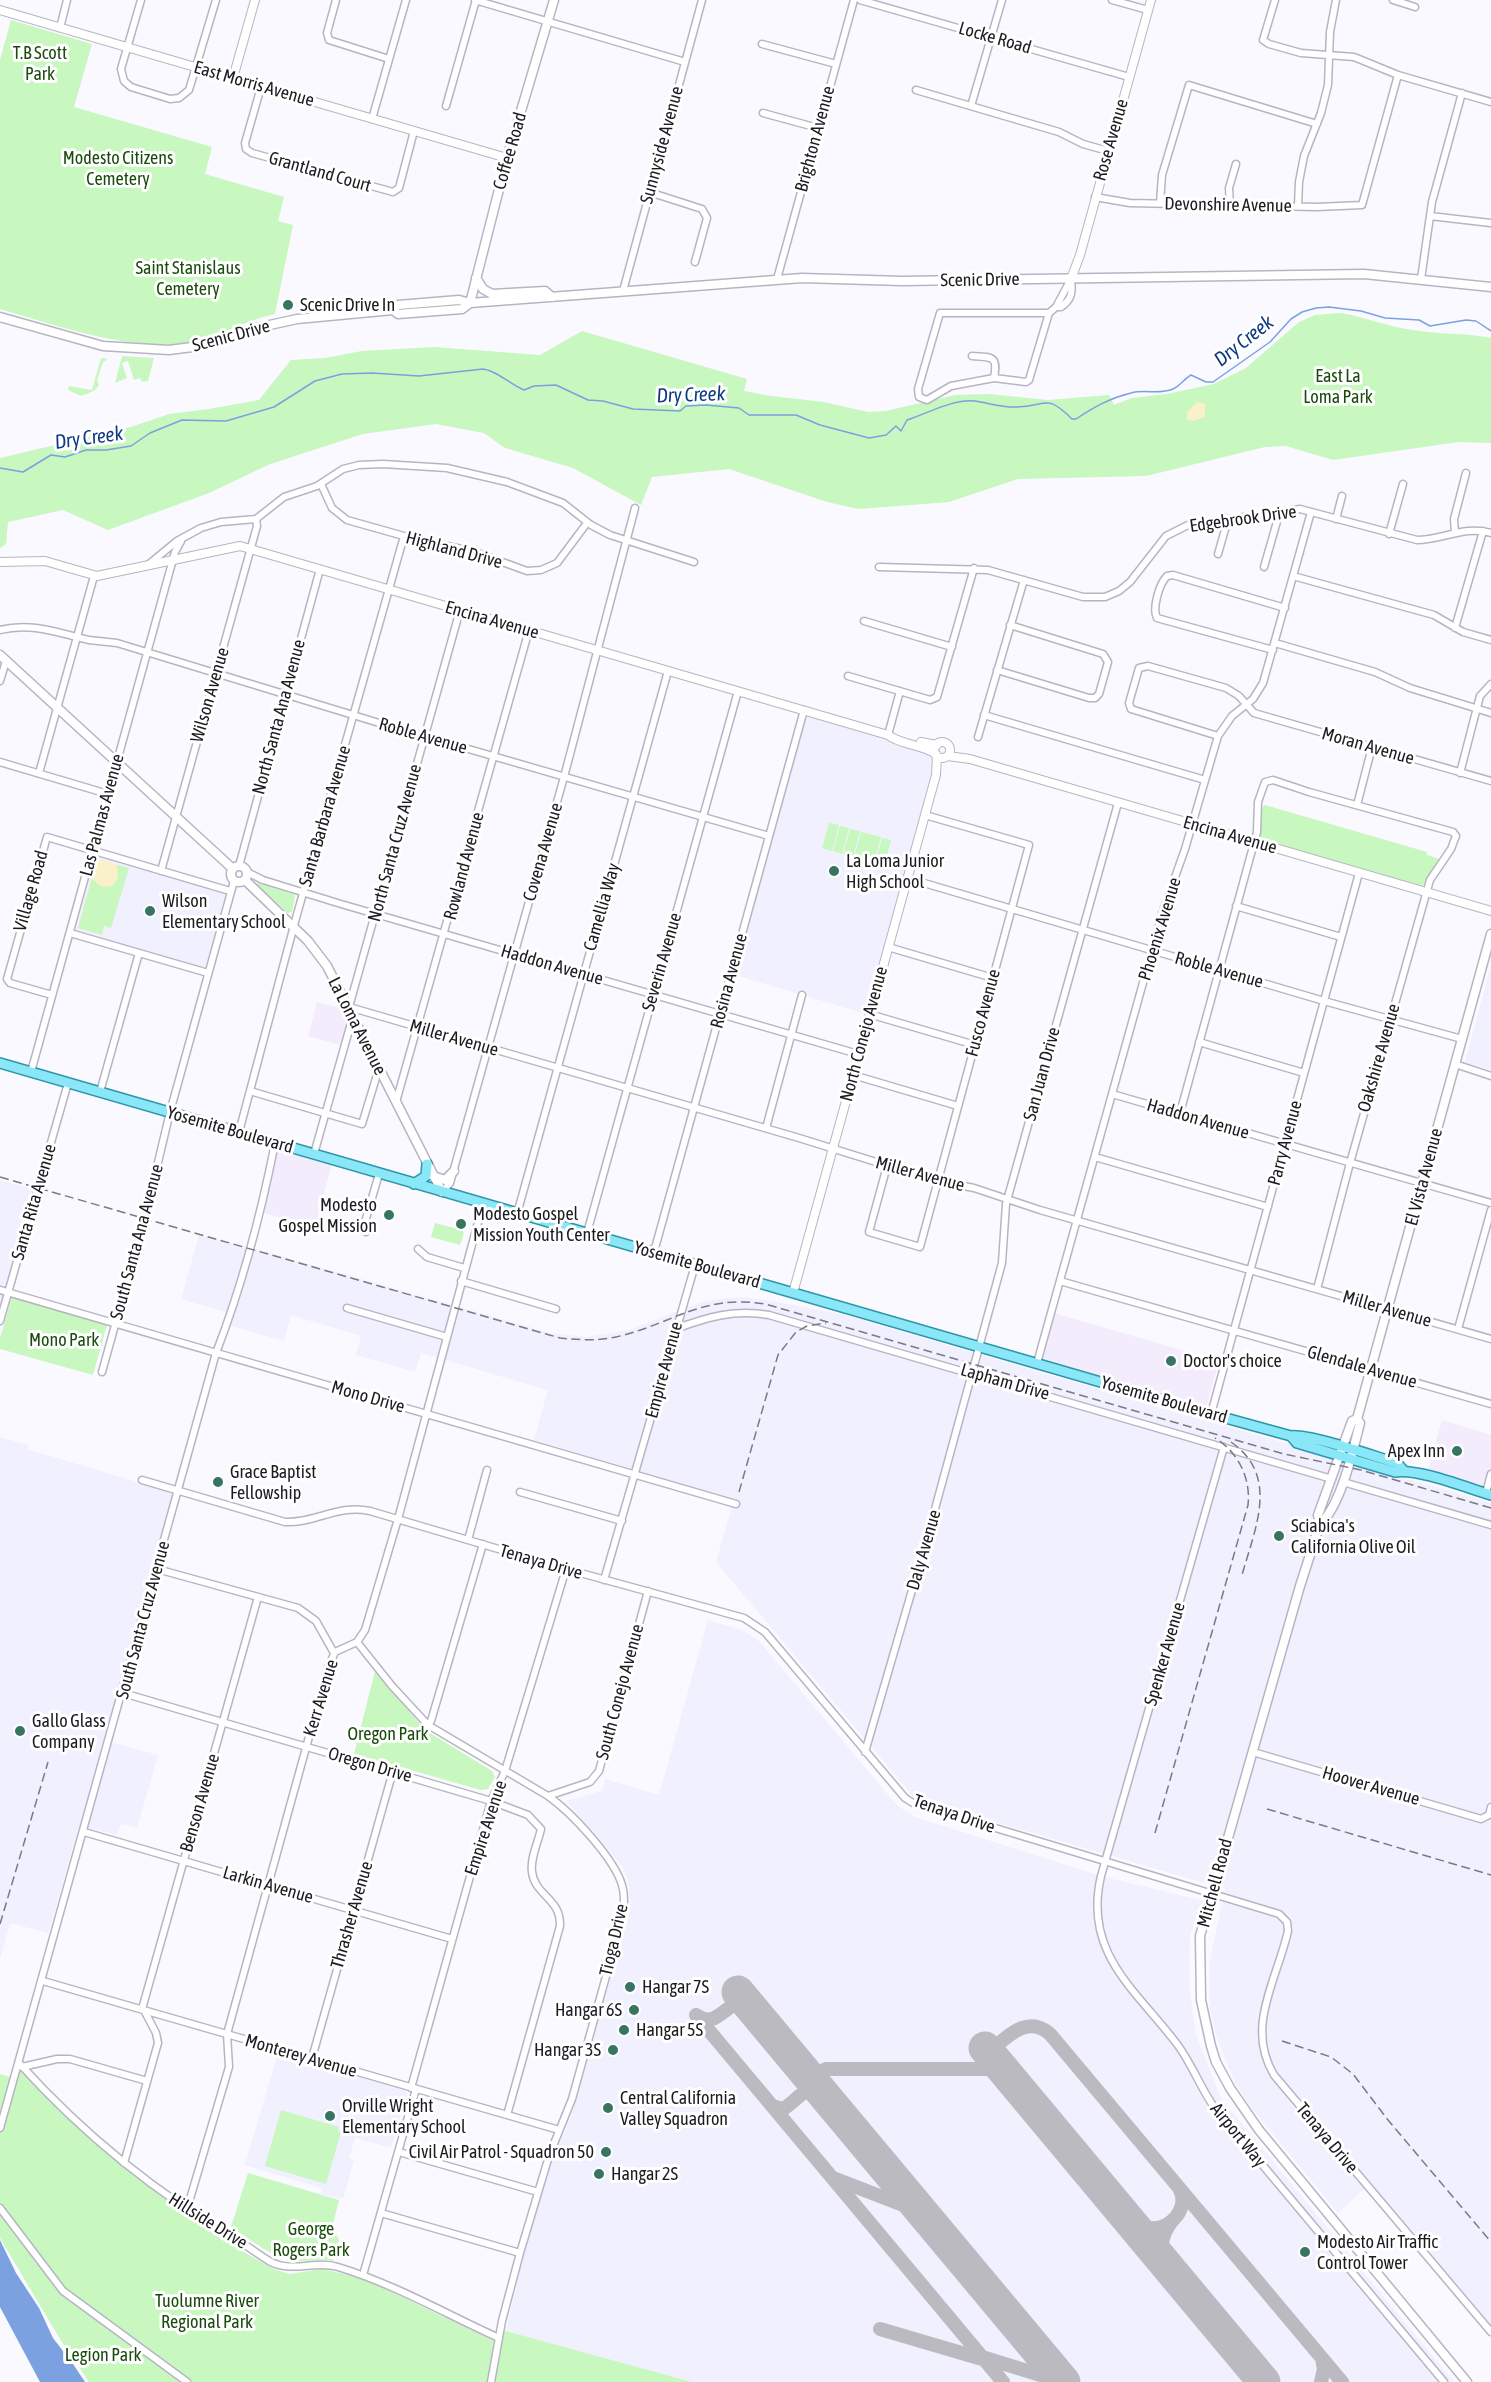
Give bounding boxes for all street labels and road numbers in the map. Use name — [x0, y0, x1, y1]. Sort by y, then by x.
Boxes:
street label: Locke Road — [956, 17, 1034, 59]
street label: East Morris Avenue — [191, 57, 317, 111]
street label: Sunnyside Avenue — [636, 84, 688, 206]
street label: Brighton Avenue — [790, 84, 840, 194]
street label: Rose Avenue — [1089, 97, 1133, 183]
street label: Coffee Road — [489, 110, 531, 192]
street label: Grantland Court — [266, 147, 374, 197]
street label: Devonshire Avenue — [1164, 193, 1292, 217]
street label: Scenic Drive — [940, 269, 1020, 291]
street label: Scenic Drive — [190, 315, 272, 357]
street label: Edgebrook Drive — [1188, 501, 1298, 537]
street label: Highland Drive — [403, 527, 505, 573]
street label: Encina Avenue — [443, 596, 541, 644]
street label: North Santa Ana Avenue — [248, 637, 310, 797]
street label: Wilson Avenue — [186, 645, 234, 745]
street label: Roble Avenue — [376, 713, 470, 759]
street label: Moran Avenue — [1319, 723, 1417, 769]
street label: Santa Barbara Avenue — [295, 743, 355, 889]
street label: Las Palmas Avenue — [75, 751, 129, 879]
street label: North Santa Cruz Avenue — [364, 762, 426, 924]
street label: Covena Avenue — [519, 800, 567, 904]
street label: Rowland Avenue — [439, 810, 489, 922]
street label: Encina Avenue — [1181, 811, 1279, 859]
street label: Village Road — [9, 848, 53, 934]
street label: Camellia Way — [579, 861, 625, 953]
street label: Phoenix Avenue — [1134, 875, 1186, 983]
street label: Severin Avenue — [638, 910, 686, 1014]
street label: Rosina Avenue — [706, 931, 752, 1031]
street label: Haddon Avenue — [498, 940, 606, 990]
street label: Roble Avenue — [1172, 947, 1266, 993]
street label: North Conejo Avenue — [836, 964, 892, 1104]
street label: Fusco Avenue — [961, 967, 1005, 1059]
street label: La Loma Avenue — [323, 973, 391, 1079]
street label: Oakshire Avenue — [1353, 1001, 1405, 1115]
street label: Miller Avenue — [407, 1015, 501, 1061]
street label: San Juan Drive — [1019, 1025, 1065, 1123]
street label: Haddon Avenue — [1144, 1094, 1252, 1144]
street label: Parry Avenue — [1263, 1098, 1307, 1188]
street label: Yosemite Boulevard — [164, 1102, 296, 1158]
street label: El Vista Avenue — [1401, 1126, 1447, 1228]
street label: Santa Rita Avenue — [7, 1142, 61, 1262]
street label: Miller Avenue — [873, 1152, 967, 1196]
street label: South Santa Ana Avenue — [106, 1162, 168, 1322]
street label: Yosemite Boulevard — [631, 1237, 763, 1293]
street label: Miller Avenue — [1340, 1286, 1434, 1332]
street label: Empire Avenue — [641, 1319, 687, 1421]
street label: Glendale Avenue — [1305, 1341, 1419, 1393]
street label: Lapham Drive — [958, 1359, 1052, 1405]
street label: Yosemite Boulevard — [1098, 1372, 1230, 1428]
street label: Mono Drive — [329, 1376, 407, 1418]
street label: Daly Avenue — [902, 1507, 946, 1593]
street label: South Santa Cruz Avenue — [112, 1539, 174, 1701]
street label: Tenaya Drive — [497, 1540, 585, 1584]
street label: Spenker Avenue — [1140, 1600, 1190, 1708]
street label: South Conejo Avenue — [592, 1622, 648, 1762]
street label: Kerr Avenue — [299, 1657, 343, 1739]
street label: Oregon Drive — [326, 1743, 414, 1787]
street label: Benson Avenue — [176, 1751, 224, 1855]
street label: Hoover Avenue — [1320, 1762, 1422, 1810]
street label: Empire Avenue — [460, 1778, 512, 1878]
street label: Tenaya Drive — [910, 1790, 998, 1838]
street label: Mitchell Road — [1193, 1836, 1237, 1930]
street label: Thrasher Avenue — [326, 1859, 378, 1971]
street label: Larkin Avenue — [220, 1862, 316, 1908]
street label: Tioga Drive — [595, 1902, 633, 1978]
street label: Monterey Avenue — [243, 2030, 359, 2082]
street label: Tenaya Drive — [1291, 2098, 1363, 2178]
street label: Airport Way — [1206, 2099, 1270, 2171]
street label: Hillside Drive — [165, 2188, 251, 2254]

